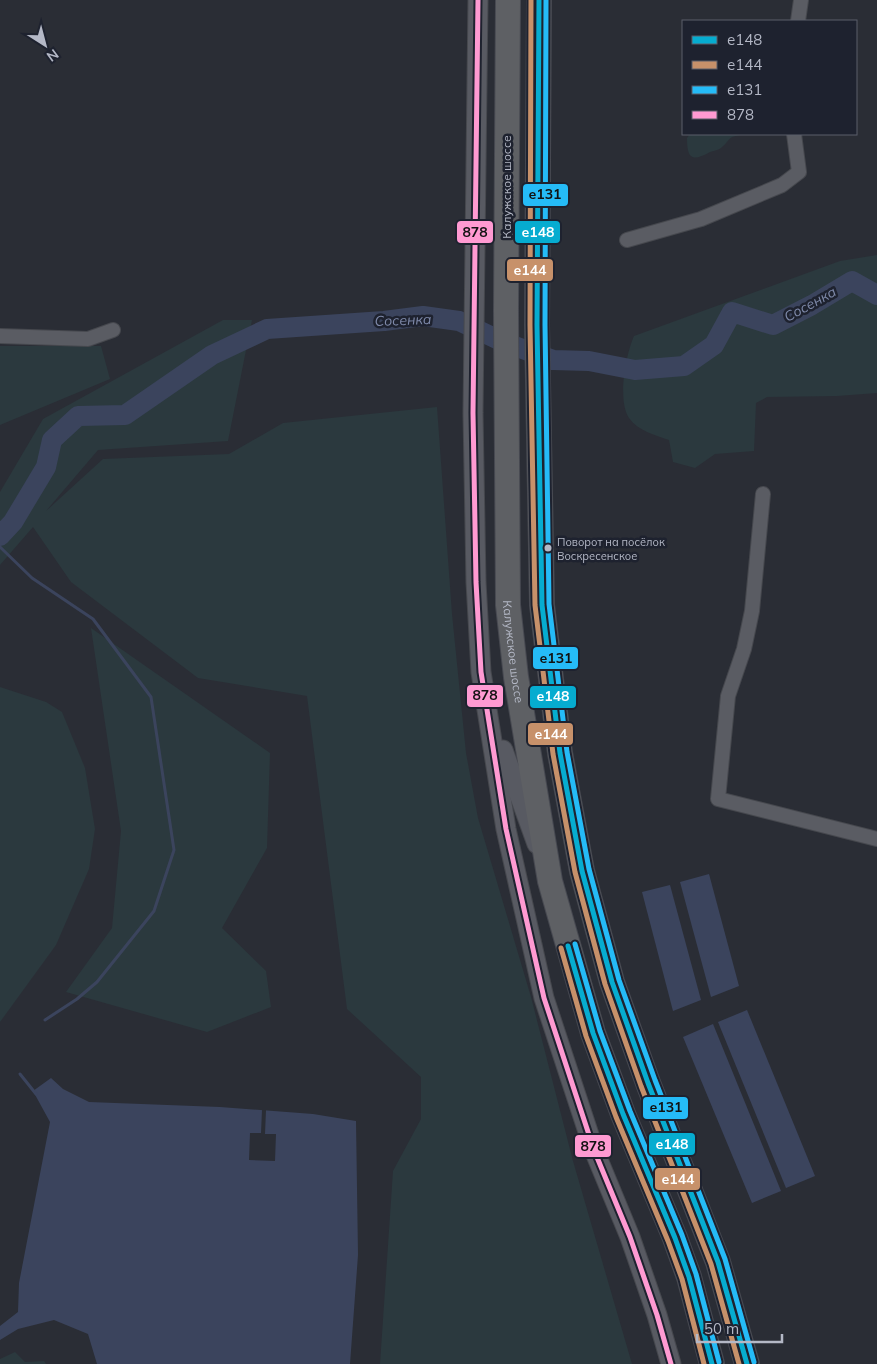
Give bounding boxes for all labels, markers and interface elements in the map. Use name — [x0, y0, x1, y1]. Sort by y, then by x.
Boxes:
north arrow — [20, 20, 70, 70]
legend — [682, 20, 857, 135]
text: е148 — [727, 30, 762, 49]
text: N — [43, 45, 62, 66]
text: е144 — [727, 55, 762, 74]
text: е131 — [727, 80, 762, 99]
text: 878 — [727, 105, 754, 124]
street label: Калужское шоссе — [499, 135, 514, 239]
line badge: е131 — [522, 183, 569, 207]
text: е131 — [528, 185, 562, 203]
line badge: 878 — [456, 220, 494, 244]
line badge: е148 — [514, 220, 561, 244]
text: 878 — [462, 223, 488, 241]
text: е148 — [521, 223, 555, 241]
line badge: е144 — [506, 258, 554, 282]
text: е144 — [513, 261, 547, 279]
water label: Сосенка — [781, 282, 840, 326]
water label: Сосенка — [374, 310, 432, 330]
place label: Поворот на посёлок Воскресенское — [557, 535, 665, 563]
marker: Поворот на посёлок Воскресенское — [543, 543, 553, 553]
street label: Калужское шоссе — [500, 600, 528, 704]
line badge: е131 — [532, 646, 579, 670]
text: е131 — [539, 649, 573, 667]
line badge: 878 — [466, 684, 504, 708]
line badge: е148 — [529, 685, 577, 709]
text: 878 — [472, 686, 498, 704]
text: е148 — [536, 687, 570, 705]
line badge: е144 — [527, 722, 574, 746]
text: е144 — [534, 725, 568, 743]
line badge: е131 — [642, 1096, 689, 1120]
text: е131 — [649, 1098, 683, 1116]
line badge: е148 — [648, 1132, 696, 1156]
line badge: 878 — [574, 1134, 612, 1158]
text: е148 — [655, 1135, 689, 1153]
text: 878 — [580, 1137, 606, 1155]
line badge: е144 — [654, 1167, 701, 1191]
text: е144 — [661, 1170, 695, 1188]
scale bar — [697, 1312, 782, 1344]
text: 50 m — [704, 1319, 739, 1338]

